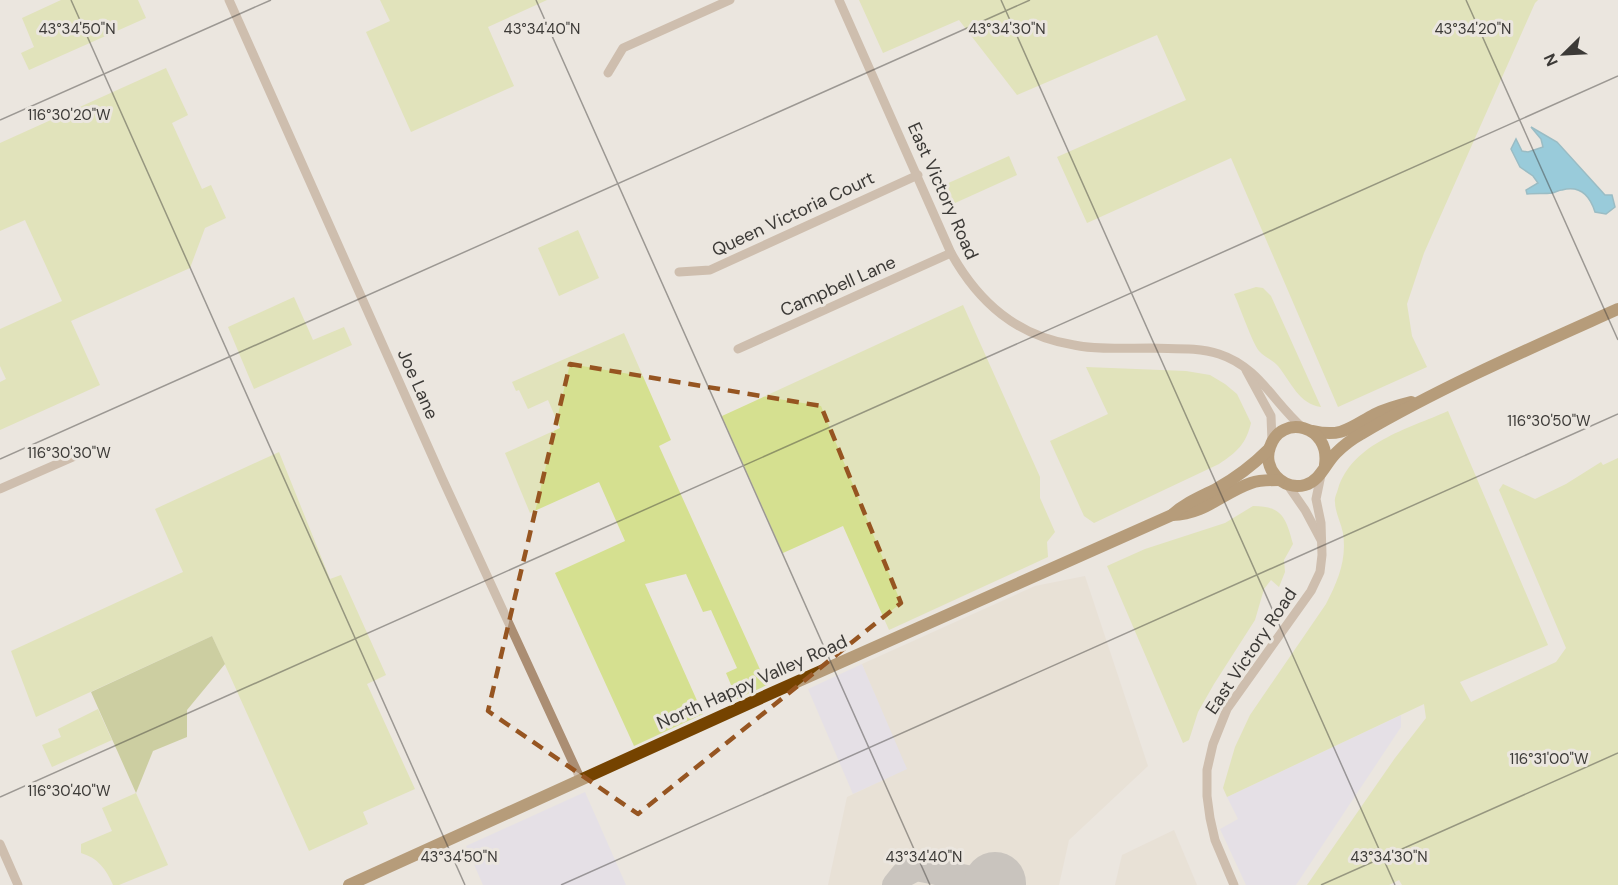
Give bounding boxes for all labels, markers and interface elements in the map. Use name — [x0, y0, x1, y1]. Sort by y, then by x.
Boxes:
text: 43°34'50"N — [38, 19, 116, 39]
text: 43°34'40"N — [504, 19, 580, 39]
text: 43°34'30"N — [968, 19, 1046, 39]
text: 43°34'20"N — [1435, 19, 1511, 39]
north arrow — [1534, 24, 1594, 84]
text: N — [1539, 50, 1563, 69]
text: 116°30'20"W — [27, 105, 111, 125]
street label: East Victory Road — [902, 119, 984, 263]
street label: Queen Victoria Court — [708, 166, 878, 262]
street label: Campbell Lane — [776, 250, 900, 322]
street label: Joe Lane — [392, 345, 444, 423]
text: 116°30'50"W — [1507, 411, 1591, 431]
text: 116°30'30"W — [27, 443, 111, 463]
street label: East Victory Road — [1200, 583, 1302, 719]
street label: North Happy Valley Road — [653, 629, 851, 735]
text: 116°31'00"W — [1509, 749, 1589, 769]
text: 116°30'40"W — [28, 781, 111, 801]
text: 43°34'50"N — [420, 847, 498, 867]
text: 43°34'40"N — [886, 847, 962, 867]
text: 43°34'30"N — [1350, 847, 1428, 867]

